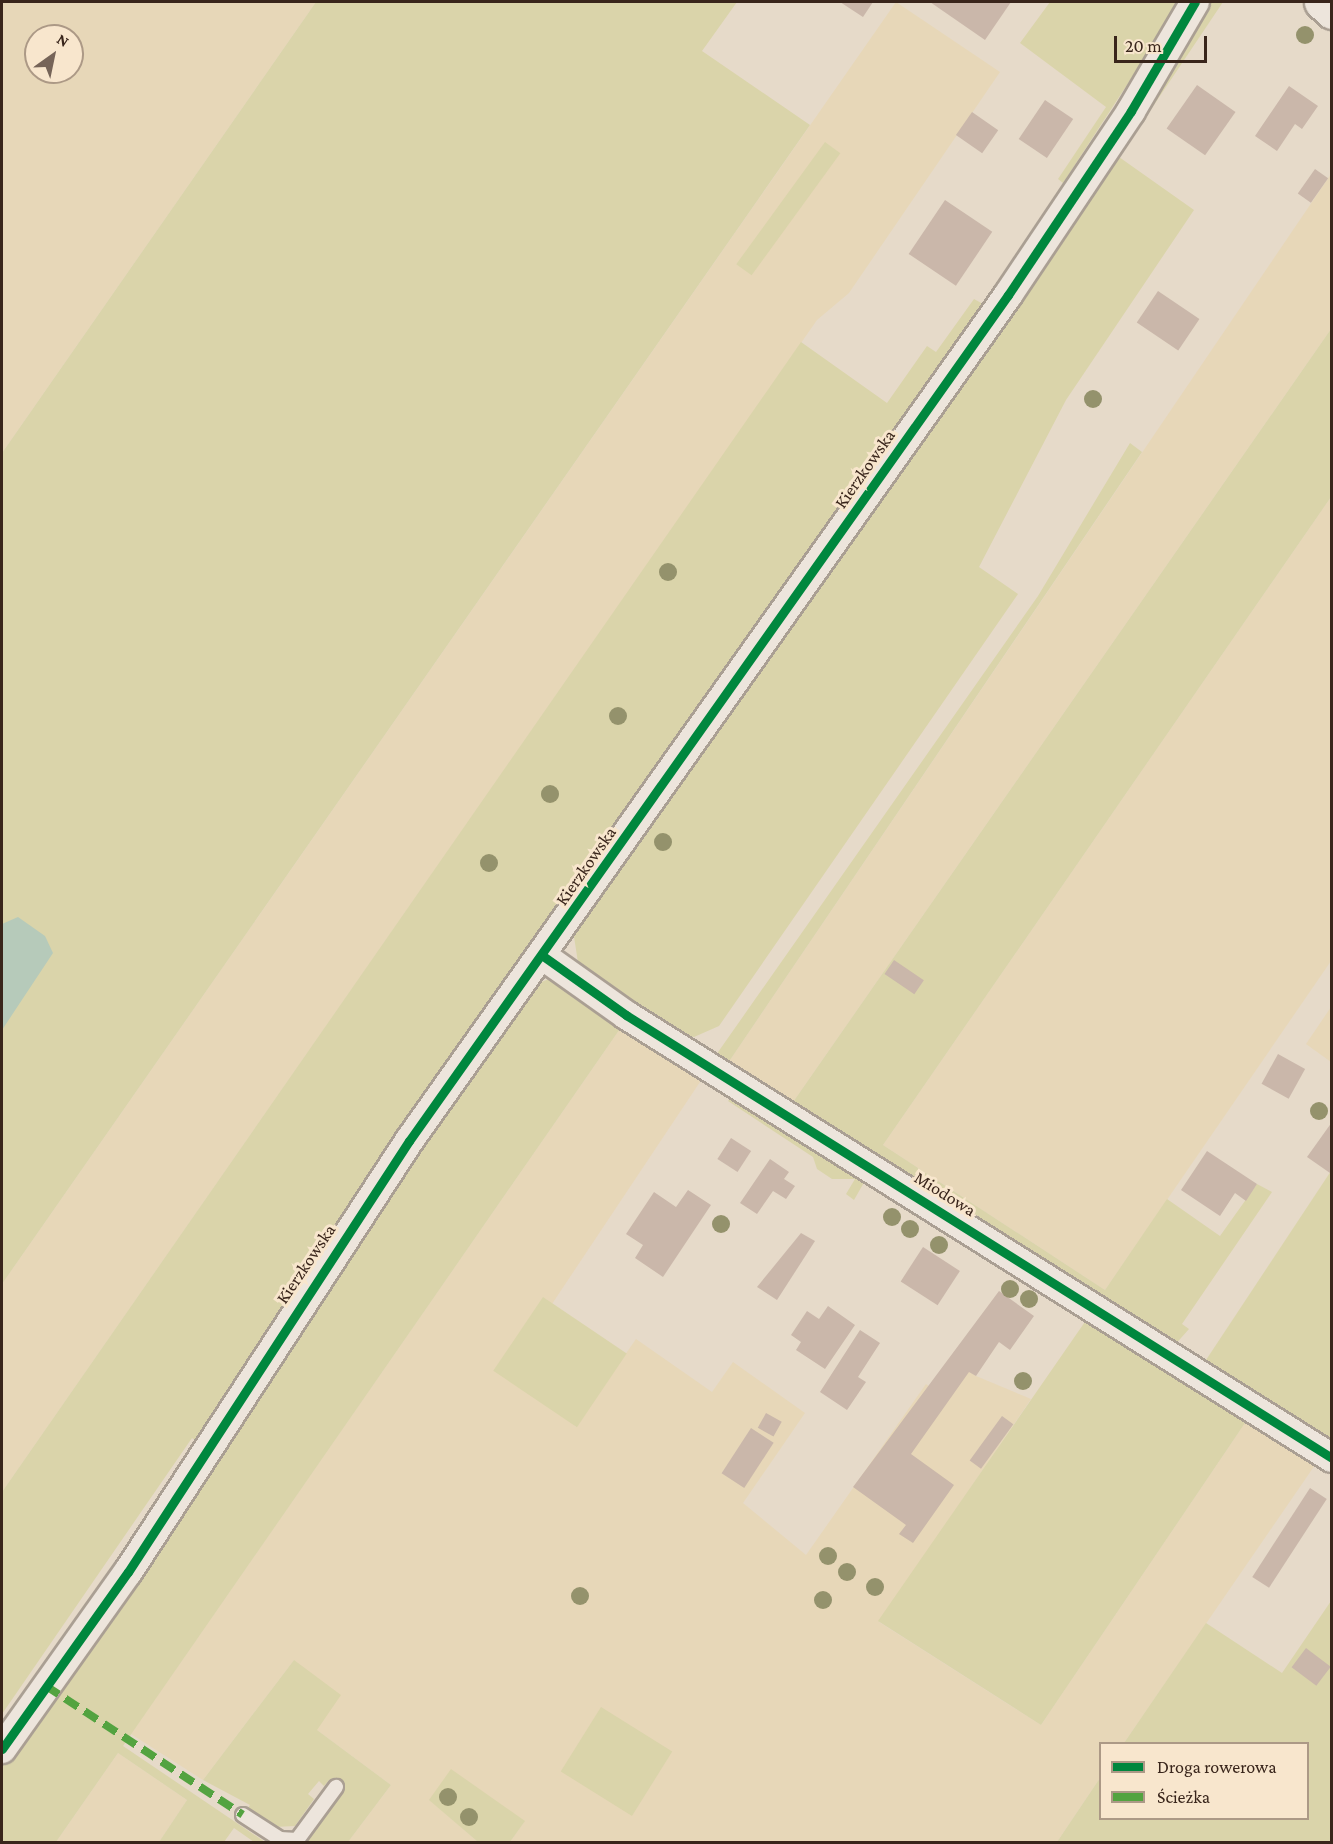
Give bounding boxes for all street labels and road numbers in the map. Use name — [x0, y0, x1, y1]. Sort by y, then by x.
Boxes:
street label: Kierzkowska — [830, 425, 900, 513]
street label: Kierzkowska — [551, 822, 621, 910]
street label: Miodowa — [910, 1167, 980, 1221]
street label: Kierzkowska — [272, 1220, 340, 1308]

